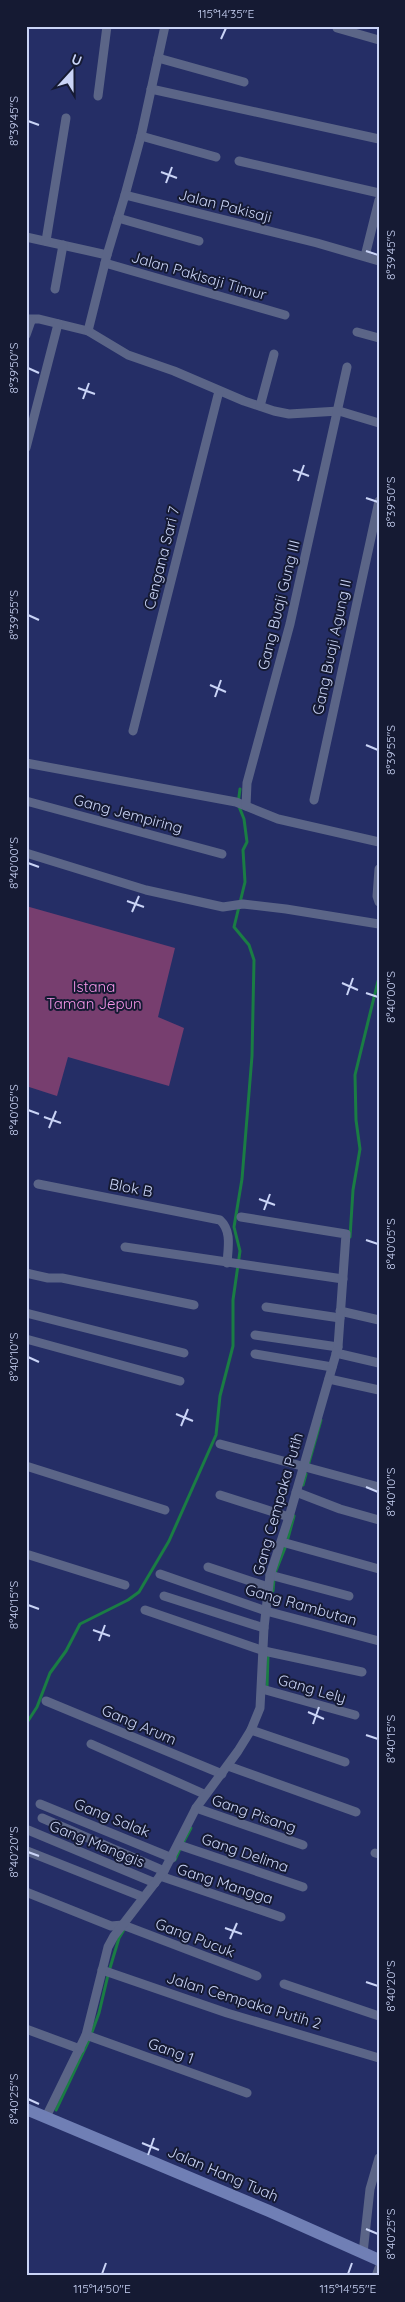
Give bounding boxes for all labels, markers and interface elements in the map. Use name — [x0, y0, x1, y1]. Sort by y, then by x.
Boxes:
text: 115°14'35"E — [198, 6, 254, 21]
north arrow — [48, 48, 98, 98]
text: U — [69, 50, 84, 70]
text: 8°39'45"S — [6, 96, 21, 146]
street label: Jalan Pakisaji — [176, 185, 274, 226]
text: 8°39'45"S — [383, 230, 398, 280]
street label: Jalan Pakisaji Timur — [129, 247, 269, 304]
text: 8°39'50"S — [6, 342, 21, 393]
text: 8°39'50"S — [383, 476, 398, 527]
street label: Cengana Sari 7 — [140, 504, 184, 611]
street label: Gang Buaji Gung III — [253, 538, 304, 672]
street label: Gang Buaji Agung II — [308, 578, 355, 716]
text: 8°39'55"S — [6, 590, 21, 640]
text: 8°39'55"S — [383, 725, 398, 775]
street label: Gang Jempiring — [72, 790, 185, 837]
text: 8°40'00"S — [6, 837, 21, 889]
text: 8°40'00"S — [383, 971, 398, 1023]
park label: Istana Taman Jepun — [46, 977, 142, 1013]
text: 8°40'05"S — [6, 1084, 21, 1136]
street label: Blok B — [108, 1174, 155, 1201]
text: 8°40'05"S — [383, 1218, 398, 1270]
text: 8°40'10"S — [6, 1332, 21, 1382]
street label: Gang Cempaka Putih — [248, 1430, 307, 1577]
text: 8°40'10"S — [383, 1467, 398, 1517]
text: 8°40'15"S — [6, 1580, 21, 1629]
street label: Gang Rambutan — [243, 1580, 359, 1630]
street label: Gang Lely — [276, 1670, 348, 1707]
street label: Gang Arum — [99, 1700, 180, 1749]
text: 8°40'15"S — [383, 1714, 398, 1763]
street label: Gang Pisang — [209, 1790, 299, 1837]
street label: Gang Salak — [72, 1794, 153, 1841]
street label: Gang Manggis — [47, 1816, 148, 1871]
text: 8°40'20"S — [6, 1826, 21, 1878]
street label: Gang Delima — [199, 1829, 291, 1876]
street label: Gang Mangga — [175, 1859, 276, 1908]
street label: Gang Pucuk — [153, 1914, 238, 1961]
text: 8°40'20"S — [383, 1960, 398, 2012]
street label: Jalan Cempaka Putih 2 — [164, 1968, 324, 2033]
street label: Gang 1 — [146, 2033, 197, 2068]
text: 8°40'25"S — [6, 2073, 21, 2124]
street label: Jalan Hang Tuah — [165, 2142, 281, 2205]
text: 8°40'25"S — [383, 2208, 398, 2259]
text: 115°14'50"E — [73, 2281, 131, 2296]
text: 115°14'55"E — [320, 2281, 377, 2296]

